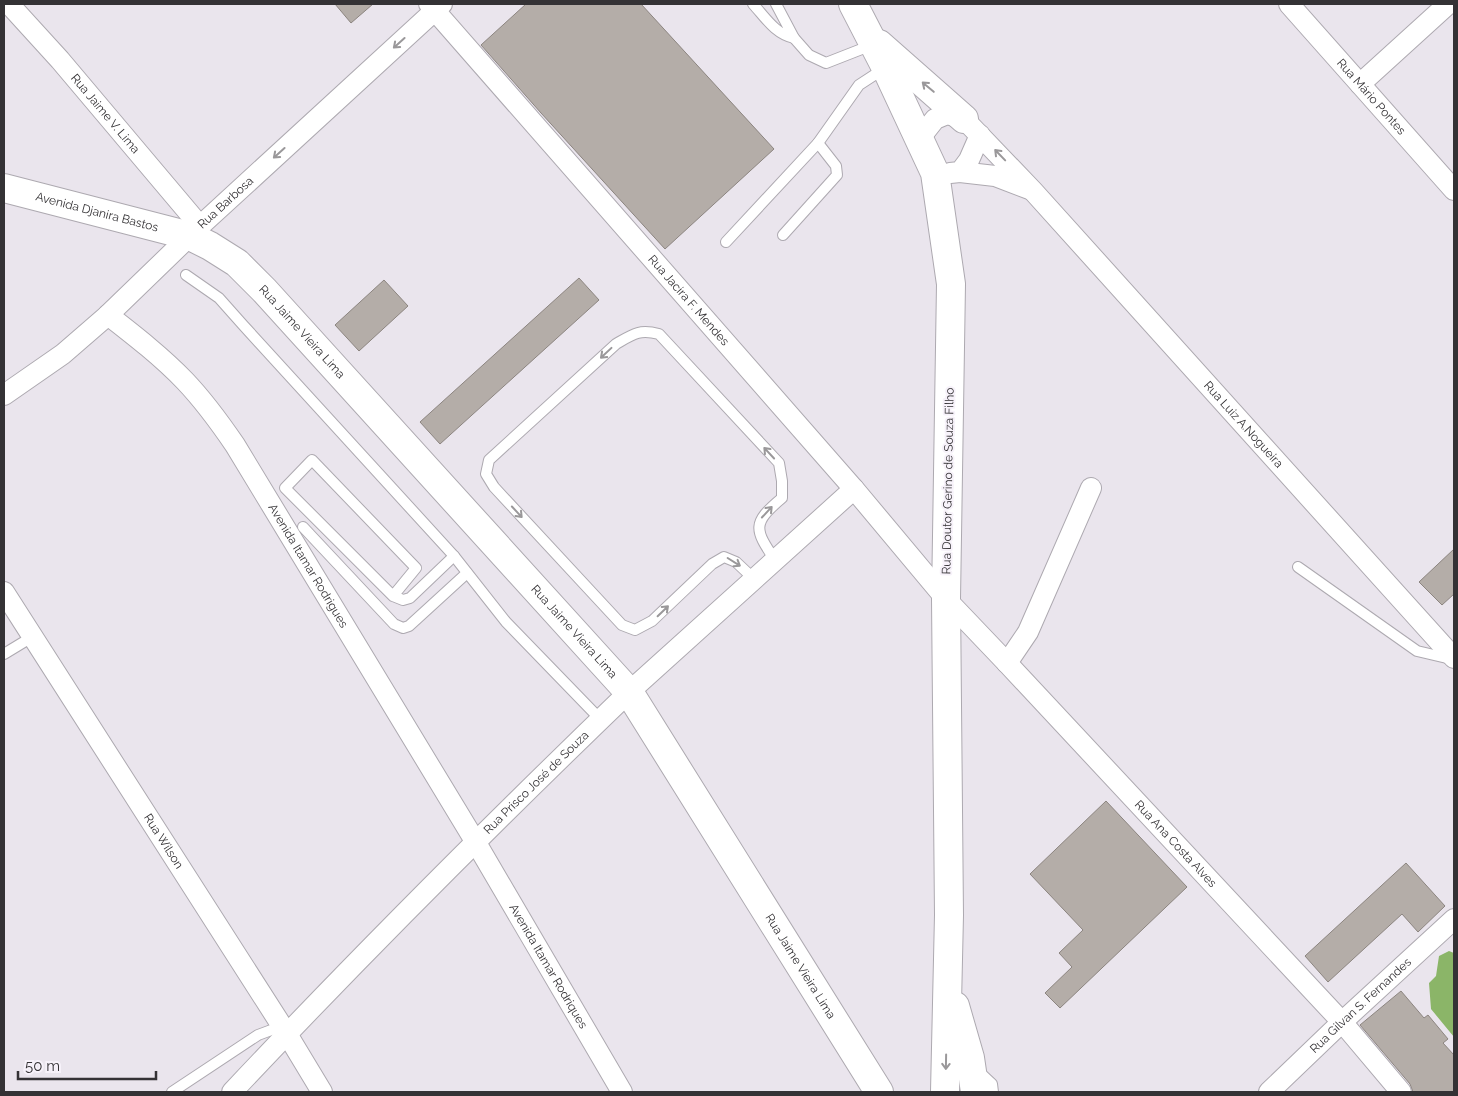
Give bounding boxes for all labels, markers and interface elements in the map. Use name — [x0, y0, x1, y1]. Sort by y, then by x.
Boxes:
one-way arrow — [393, 37, 406, 49]
street label: Rua Mário Pontes — [1334, 56, 1409, 138]
street label: Rua Jaime V. Lima — [68, 71, 143, 156]
one-way arrow — [922, 81, 935, 92]
one-way arrow — [273, 147, 286, 159]
one-way arrow — [994, 149, 1006, 162]
street label: Rua Barbosa — [195, 174, 256, 231]
street label: Avenida Djanira Bastos — [34, 189, 160, 235]
street label: Rua Jacira F. Mendes — [645, 252, 732, 349]
street label: Rua Jaime Vieira Lima — [256, 282, 348, 381]
one-way arrow — [599, 347, 612, 359]
street label: Rua Luiz A.Nogueira — [1201, 378, 1286, 471]
street label: Rua Doutor Gerino de Souza Filho — [939, 388, 957, 574]
one-way arrow — [763, 447, 775, 459]
street label: Avenida Itamar Rodrigues — [265, 501, 351, 630]
one-way arrow — [761, 505, 773, 518]
one-way arrow — [511, 506, 523, 518]
one-way arrow — [727, 558, 741, 568]
street label: Rua Jaime Vieira Lima — [528, 582, 620, 681]
one-way arrow — [657, 605, 669, 617]
street label: Rua Prisco José de Souza — [481, 728, 591, 837]
street label: Rua Ana Costa Alves — [1132, 798, 1220, 890]
street label: Rua Wilson — [141, 811, 186, 871]
street label: Avenida Itamar Rodriques — [506, 901, 590, 1031]
street label: Rua Jaime Vieira Lima — [762, 911, 838, 1021]
street label: Rua Gilvan S. Fernandes — [1307, 955, 1414, 1056]
scale bar — [18, 1048, 155, 1080]
one-way arrow — [941, 1054, 951, 1070]
text: 50 m — [25, 1057, 60, 1075]

